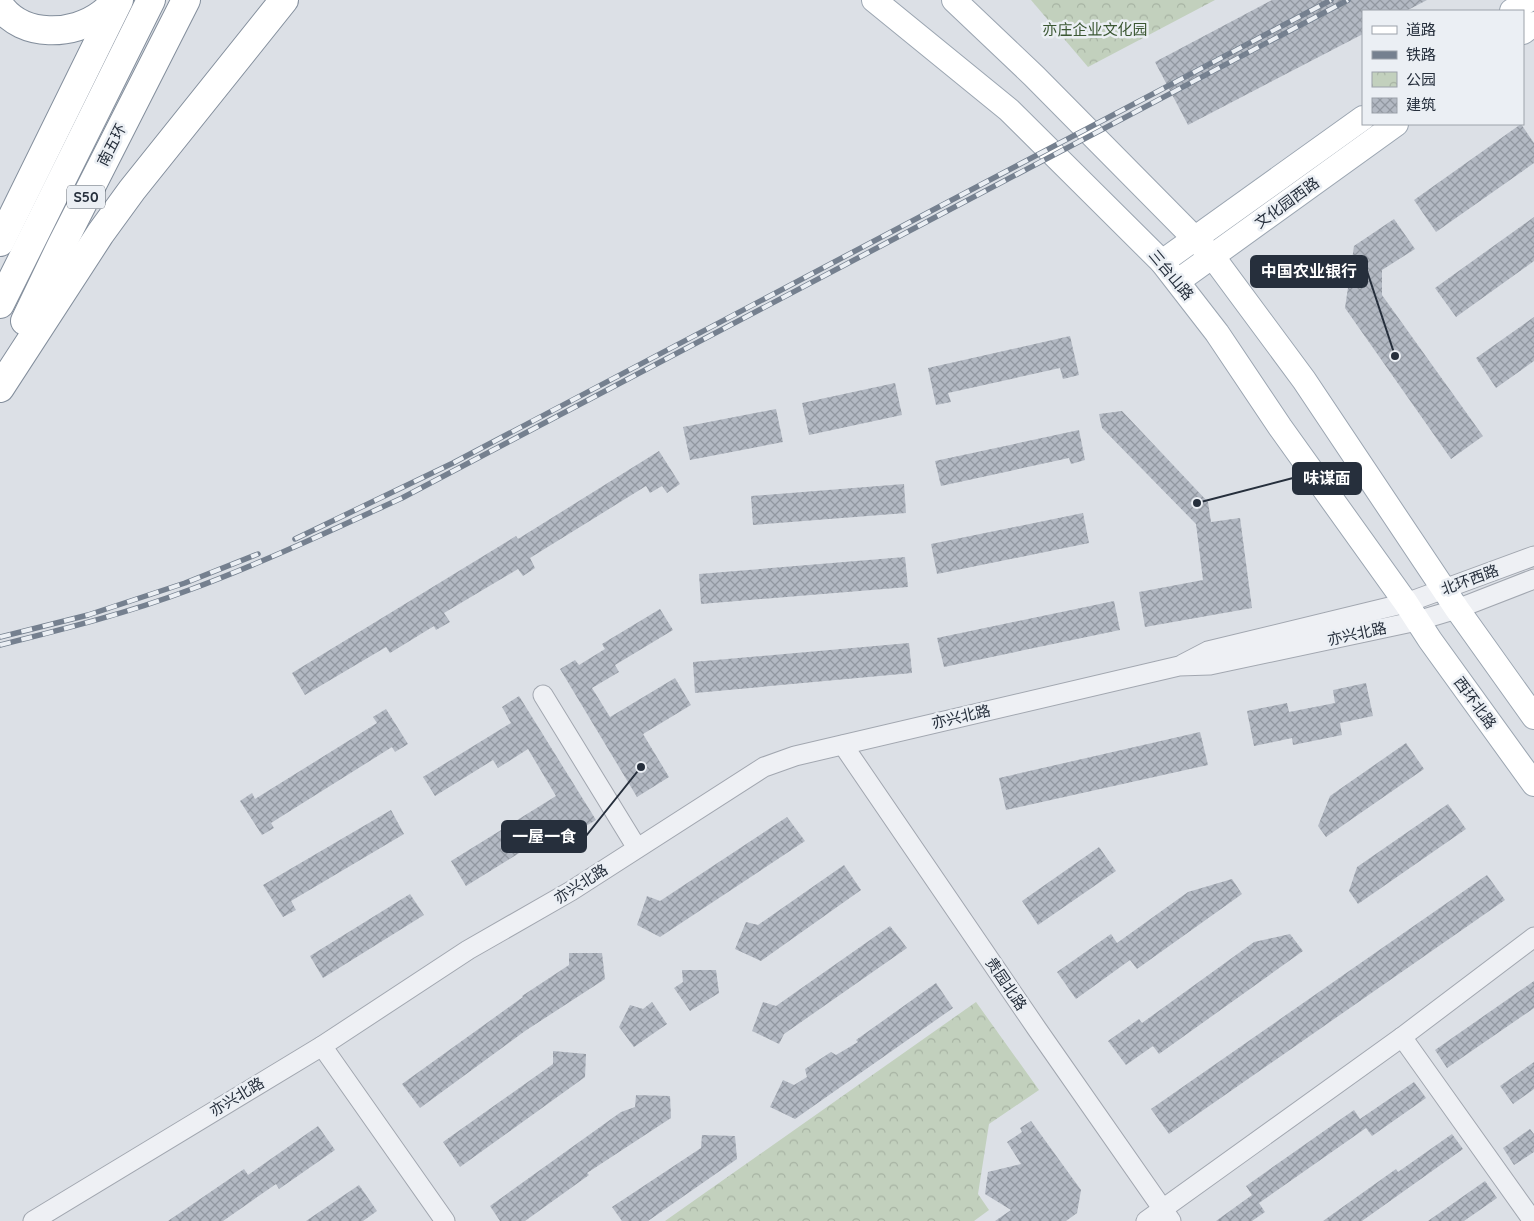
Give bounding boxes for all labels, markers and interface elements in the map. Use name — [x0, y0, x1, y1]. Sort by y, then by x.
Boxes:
legend — [1362, 10, 1524, 125]
park label: 亦庄企业文化园 — [1042, 20, 1148, 39]
text: 道路 — [1406, 20, 1436, 39]
text: 铁路 — [1406, 45, 1436, 64]
text: 公园 — [1406, 70, 1436, 89]
text: 建筑 — [1406, 95, 1436, 114]
street label: 南五环 — [93, 120, 130, 169]
street label: 文化园西路 — [1251, 173, 1323, 232]
road number: S50 — [67, 186, 105, 208]
street label: 三台山路 — [1145, 246, 1198, 304]
callout: 中国农业银行 — [1251, 256, 1367, 287]
text: 中国农业银行 — [1261, 261, 1357, 281]
callout: 味谋面 — [1293, 463, 1361, 494]
text: 味谋面 — [1303, 468, 1351, 488]
street label: 北环西路 — [1438, 560, 1501, 599]
street label: 亦兴北路 — [1326, 618, 1388, 649]
street label: 西环北路 — [1450, 673, 1501, 733]
street label: 亦兴北路 — [930, 701, 992, 733]
callout: 一屋一食 — [502, 821, 586, 852]
text: 一屋一食 — [512, 826, 577, 846]
street label: 亦兴北路 — [550, 860, 611, 908]
street label: 贵园北路 — [982, 954, 1031, 1014]
street label: 亦兴北路 — [206, 1073, 267, 1120]

